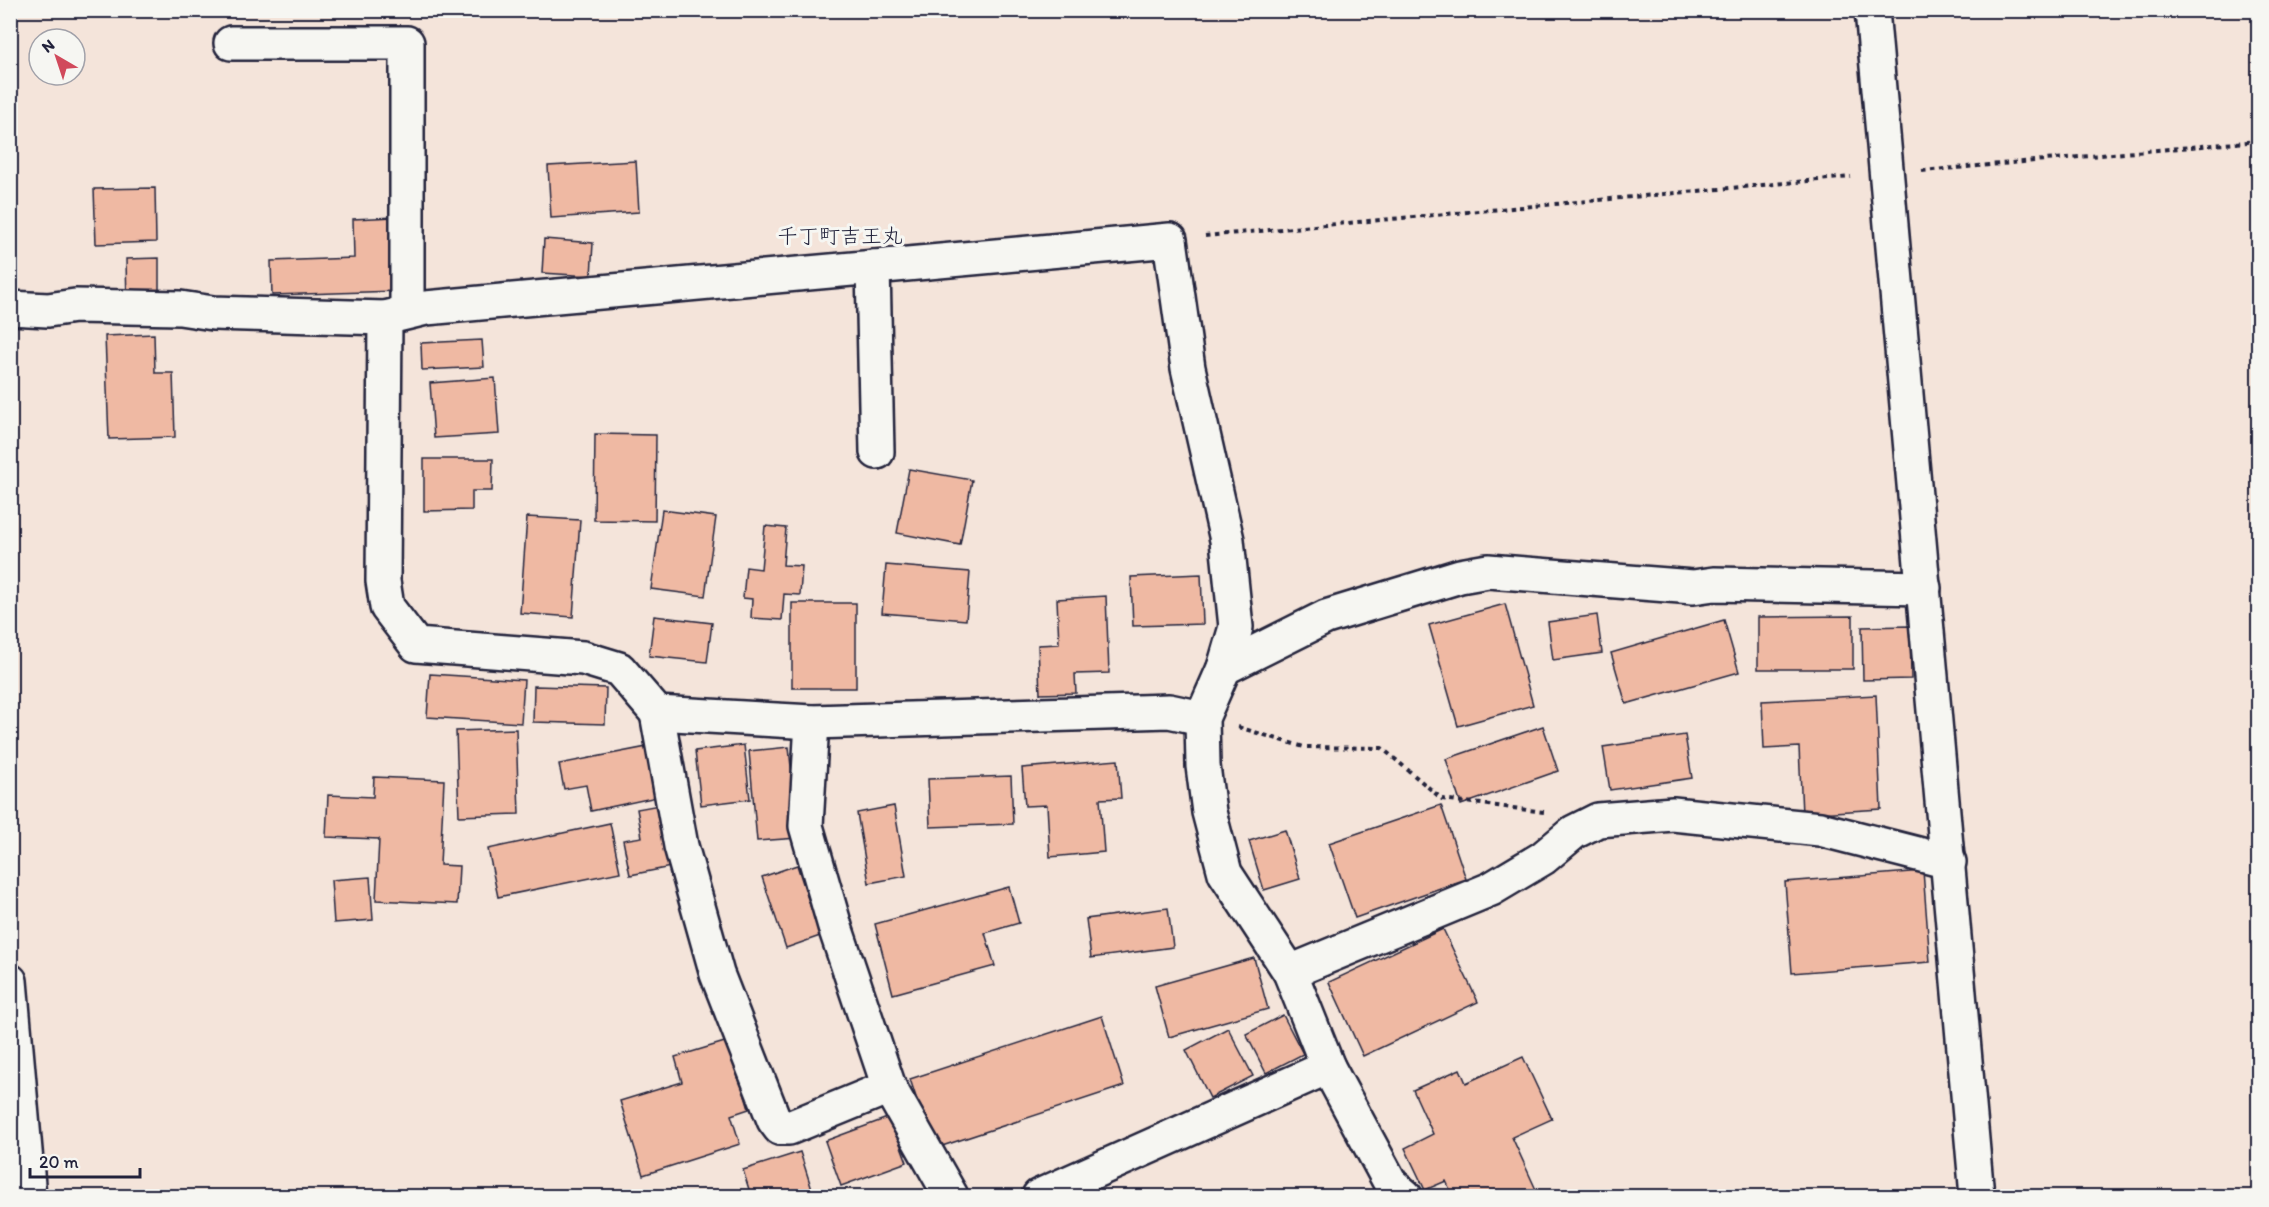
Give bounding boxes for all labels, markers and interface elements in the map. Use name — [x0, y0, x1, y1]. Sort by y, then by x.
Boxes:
north arrow — [27, 27, 87, 87]
text: N — [38, 35, 58, 57]
district label: 千丁町吉王丸 — [777, 223, 903, 248]
scale bar — [30, 1141, 140, 1179]
text: 20 m — [39, 1151, 79, 1173]

